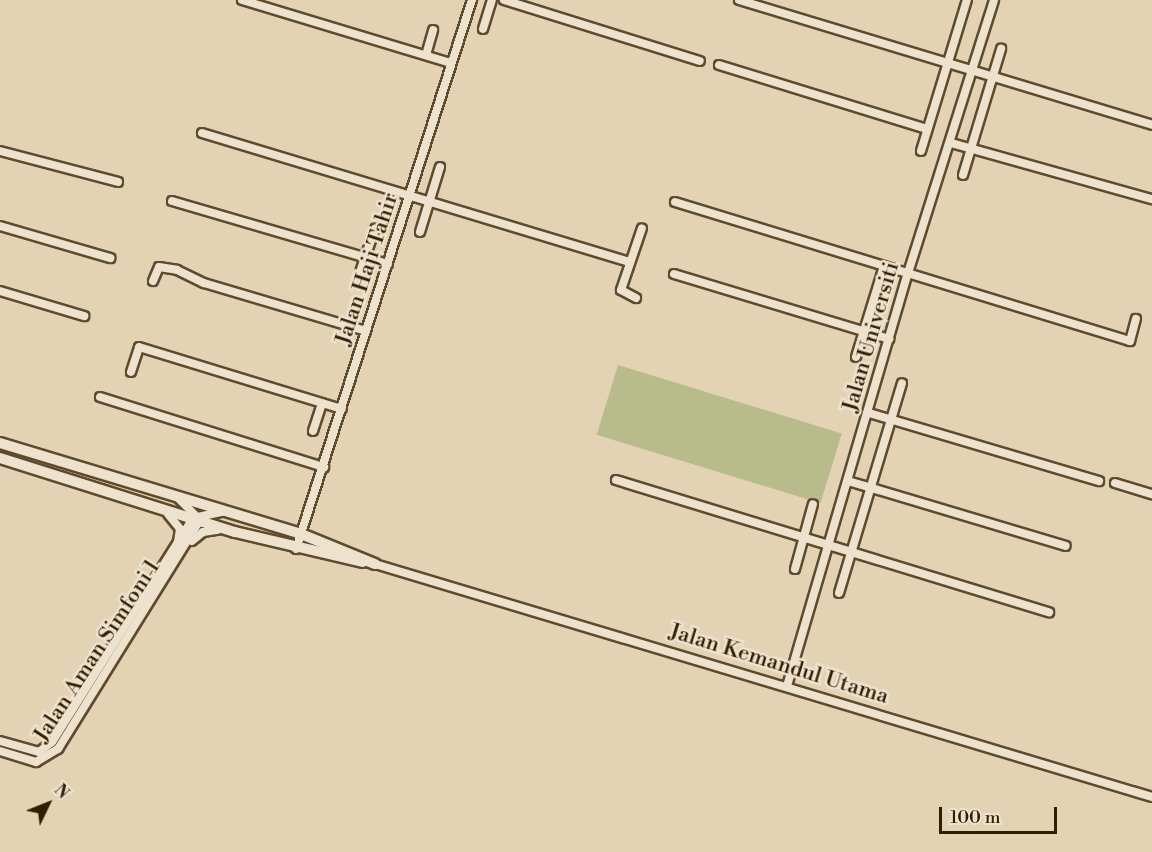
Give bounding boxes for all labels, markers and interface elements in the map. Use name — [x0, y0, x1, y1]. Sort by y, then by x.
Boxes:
street label: Jalan Haji Tahir — [330, 190, 404, 348]
street label: Jalan Universiti — [837, 259, 905, 415]
street label: Jalan Aman Simfoni 1 — [28, 555, 166, 747]
street label: Jalan Kemandul Utama — [666, 618, 892, 710]
north arrow — [18, 774, 78, 834]
text: N — [50, 780, 73, 803]
scale bar — [942, 795, 1060, 833]
text: 100 m — [950, 806, 1001, 829]

